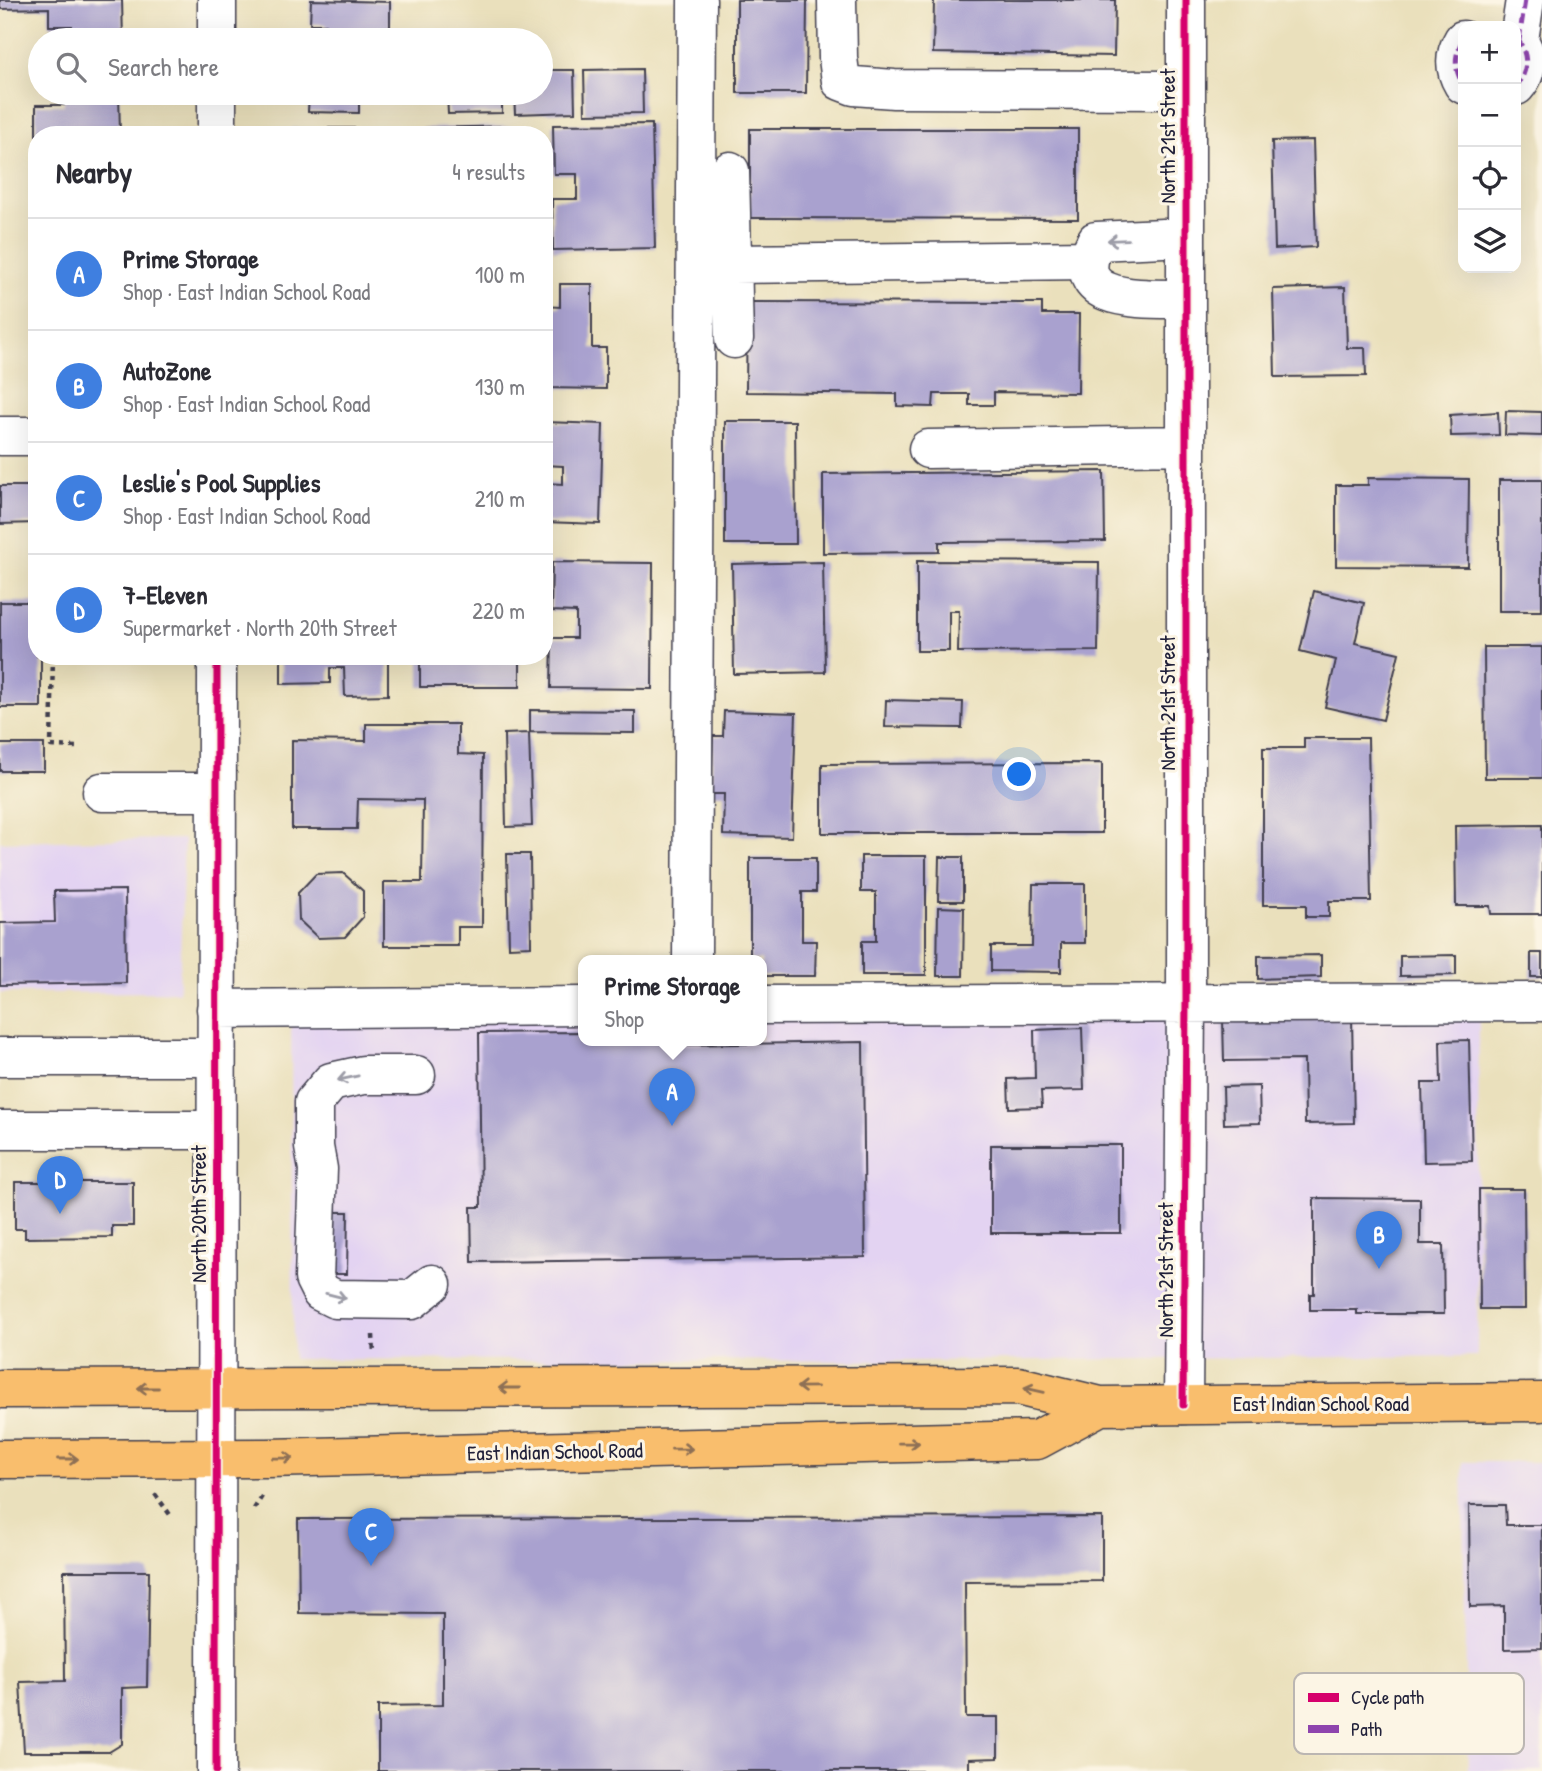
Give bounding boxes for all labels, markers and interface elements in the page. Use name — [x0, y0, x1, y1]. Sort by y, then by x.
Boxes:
map controls — [1458, 21, 1521, 273]
button: + — [1458, 21, 1521, 84]
search box — [28, 28, 553, 105]
icon: search — [52, 48, 90, 86]
text: Search here — [108, 49, 219, 84]
street label: North 21st Street — [1153, 68, 1182, 204]
button: − — [1458, 84, 1521, 147]
button: locate — [1458, 147, 1521, 210]
text: Nearby — [56, 152, 132, 192]
text: 4 results — [452, 156, 525, 187]
button: layers — [1458, 210, 1521, 273]
one-way arrow — [1107, 233, 1130, 246]
text: Prime Storage — [123, 241, 259, 276]
text: A — [73, 259, 85, 290]
text: 100 m — [475, 259, 525, 290]
text: Shop · East Indian School Road — [123, 276, 370, 307]
text: AutoZone — [123, 353, 211, 388]
text: B — [73, 371, 85, 402]
text: 130 m — [475, 371, 525, 402]
text: Shop · East Indian School Road — [123, 388, 370, 419]
text: Leslie's Pool Supplies — [123, 465, 320, 500]
text: C — [73, 483, 85, 514]
text: 210 m — [475, 483, 525, 514]
text: Shop · East Indian School Road — [123, 500, 370, 531]
text: 7-Eleven — [123, 577, 208, 612]
text: D — [74, 595, 84, 626]
text: 220 m — [472, 595, 525, 626]
text: Supermarket · North 20th Street — [123, 612, 397, 643]
street label: North 21st Street — [1153, 635, 1182, 771]
your location — [1002, 757, 1036, 791]
popup — [578, 955, 767, 1046]
text: Prime Storage — [605, 968, 740, 1003]
text: Shop — [605, 1003, 644, 1034]
pin: A — [649, 1068, 695, 1126]
one-way arrow — [337, 1072, 360, 1086]
street label: North 20th Street — [184, 1144, 213, 1283]
pin: D — [37, 1156, 83, 1214]
street label: North 21st Street — [1151, 1202, 1180, 1338]
pin: B — [1356, 1211, 1402, 1269]
one-way arrow — [324, 1290, 346, 1303]
one-way arrow — [796, 1380, 819, 1394]
one-way arrow — [137, 1381, 160, 1395]
one-way arrow — [498, 1381, 521, 1395]
one-way arrow — [1023, 1383, 1046, 1396]
street label: East Indian School Road — [1233, 1389, 1409, 1418]
street label: East Indian School Road — [467, 1435, 643, 1468]
one-way arrow — [898, 1437, 921, 1450]
one-way arrow — [670, 1442, 693, 1456]
one-way arrow — [271, 1451, 294, 1465]
one-way arrow — [56, 1452, 79, 1466]
pin: C — [348, 1508, 394, 1566]
legend — [1294, 1673, 1524, 1754]
text: Cycle path — [1351, 1684, 1424, 1710]
text: Path — [1351, 1716, 1382, 1742]

